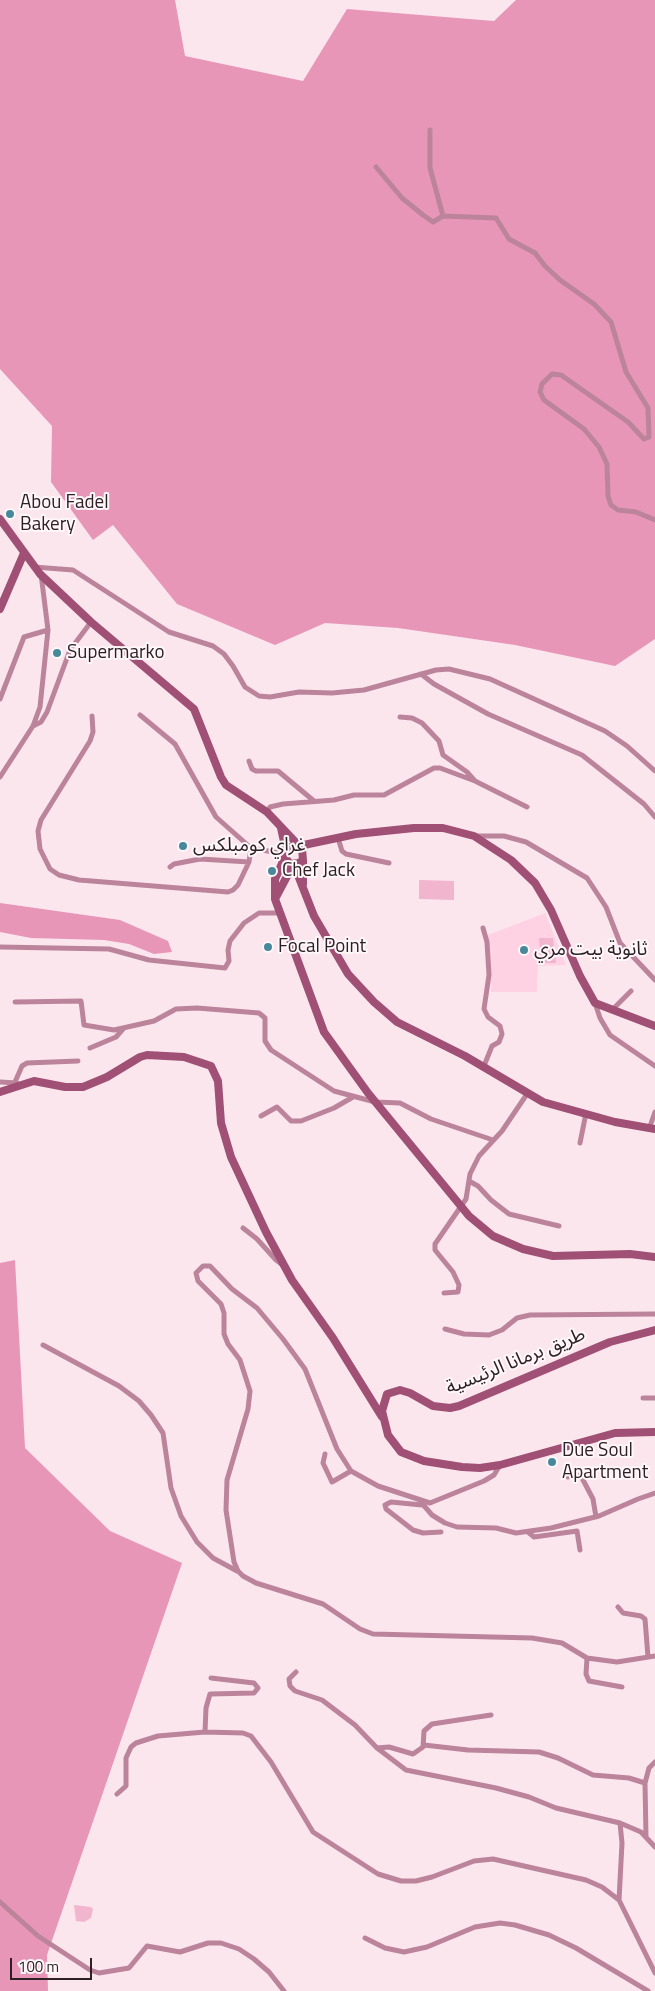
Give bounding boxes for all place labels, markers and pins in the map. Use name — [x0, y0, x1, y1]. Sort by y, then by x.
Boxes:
place label: Abou Fadel Bakery — [20, 492, 109, 536]
marker: Abou Fadel Bakery — [4, 508, 16, 520]
place label: Supermarko — [67, 642, 164, 664]
marker: Supermarko — [51, 647, 63, 659]
place label: غراي كومبلكس — [193, 835, 305, 857]
marker: غراي كومبلكس — [177, 840, 189, 852]
place label: Chef Jack — [282, 860, 355, 882]
marker: Chef Jack — [266, 865, 278, 877]
place label: Focal Point — [278, 936, 366, 958]
place label: ثانوية بيت مري — [534, 939, 647, 961]
marker: Focal Point — [262, 941, 274, 953]
marker: ثانوية بيت مري — [518, 944, 530, 956]
place label: Due Soul Apartment — [562, 1440, 648, 1484]
marker: Due Soul Apartment — [546, 1456, 558, 1468]

